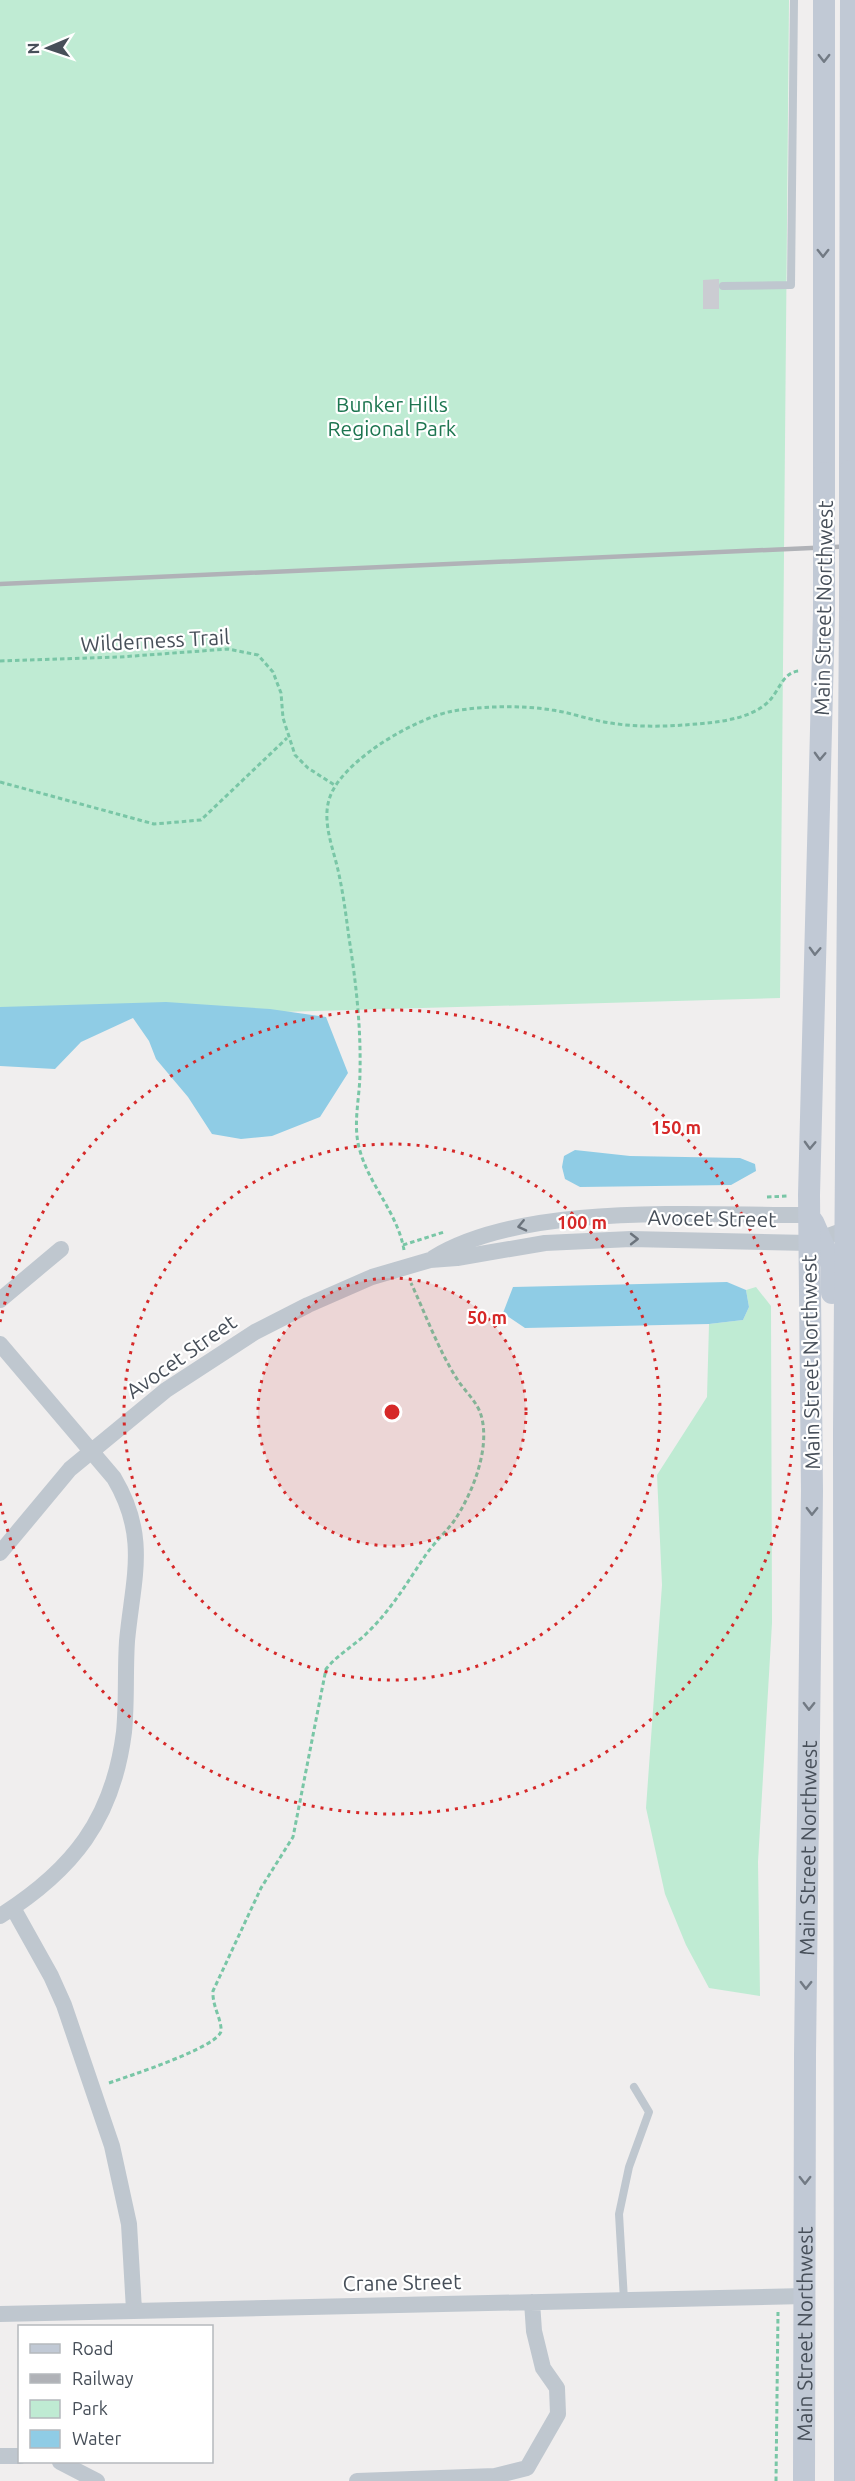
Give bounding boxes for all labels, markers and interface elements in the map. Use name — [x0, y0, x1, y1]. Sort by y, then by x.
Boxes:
north arrow — [18, 18, 78, 78]
text: N — [24, 42, 42, 55]
one-way arrow — [818, 54, 830, 63]
one-way arrow — [817, 249, 829, 258]
park label: Bunker Hills Regional Park — [328, 392, 457, 440]
street label: Main Street Northwest — [809, 500, 837, 716]
street label: Wilderness Trail — [80, 624, 230, 656]
one-way arrow — [814, 751, 827, 760]
one-way arrow — [809, 946, 822, 955]
text: 150 m — [651, 1117, 701, 1137]
one-way arrow — [804, 1141, 816, 1150]
street label: Avocet Street — [647, 1205, 777, 1231]
text: 100 m — [557, 1212, 607, 1232]
one-way arrow — [517, 1219, 527, 1232]
one-way arrow — [629, 1233, 638, 1245]
street label: Main Street Northwest — [796, 1254, 824, 1470]
text: 50 m — [467, 1307, 507, 1327]
street label: Avocet Street — [121, 1309, 241, 1403]
centre of rings — [382, 1402, 402, 1422]
one-way arrow — [806, 1507, 818, 1516]
one-way arrow — [803, 1702, 815, 1711]
street label: Main Street Northwest — [794, 1740, 821, 1956]
one-way arrow — [800, 1981, 812, 1990]
one-way arrow — [799, 2176, 811, 2185]
street label: Main Street Northwest — [792, 2226, 817, 2442]
street label: Crane Street — [342, 2269, 462, 2295]
legend — [18, 2325, 213, 2463]
text: Road — [72, 2338, 114, 2358]
text: Railway — [72, 2368, 134, 2388]
text: Park — [72, 2398, 108, 2418]
text: Water — [72, 2428, 122, 2448]

